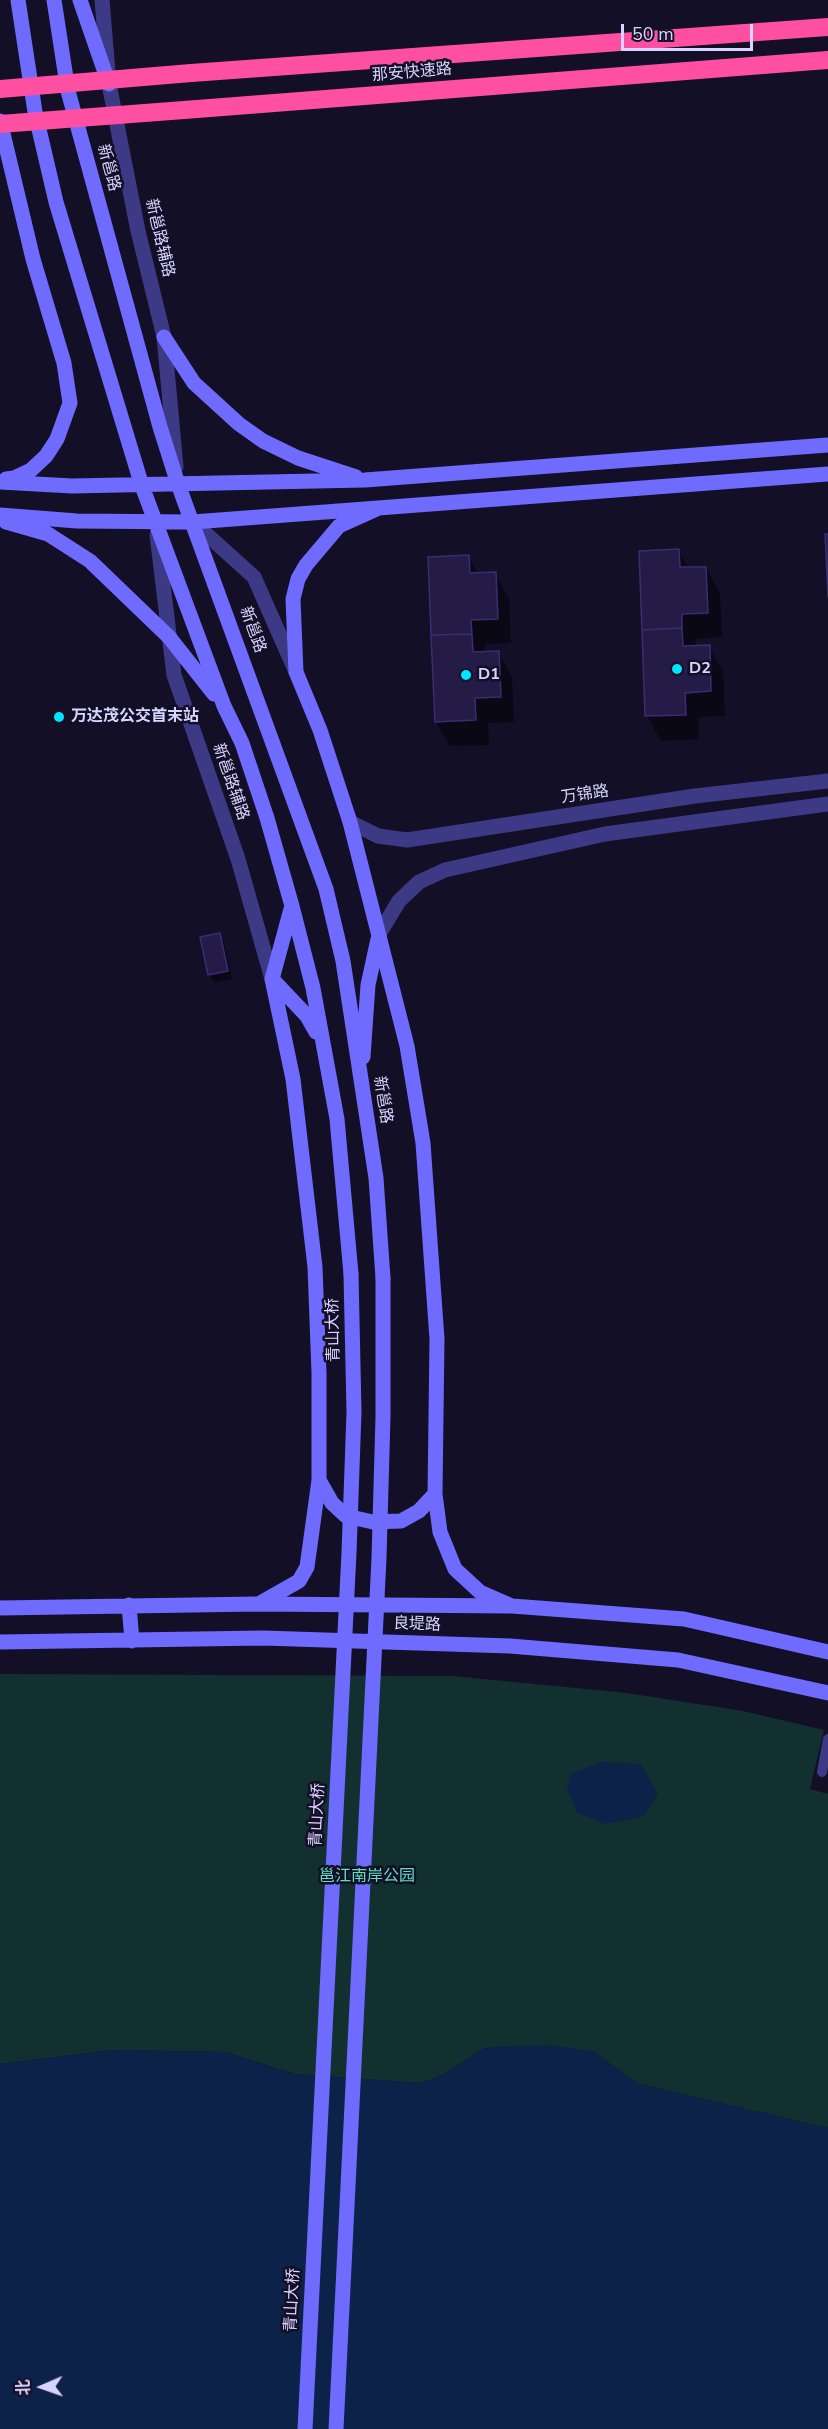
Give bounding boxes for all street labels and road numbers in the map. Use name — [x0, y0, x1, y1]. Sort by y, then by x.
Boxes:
street label: 那安快速路 — [371, 60, 453, 86]
street label: 新邕路 — [93, 142, 123, 194]
street label: 新邕路辅路 — [141, 197, 177, 279]
street label: 新邕路 — [235, 604, 269, 656]
street label: 新邕路辅路 — [208, 741, 252, 823]
street label: 万锦路 — [560, 782, 610, 808]
street label: 新邕路 — [369, 1075, 395, 1125]
street label: 青山大桥 — [324, 1298, 344, 1362]
street label: 良堤路 — [393, 1615, 441, 1635]
street label: 青山大桥 — [307, 1783, 329, 1847]
street label: 青山大桥 — [282, 2268, 304, 2332]

